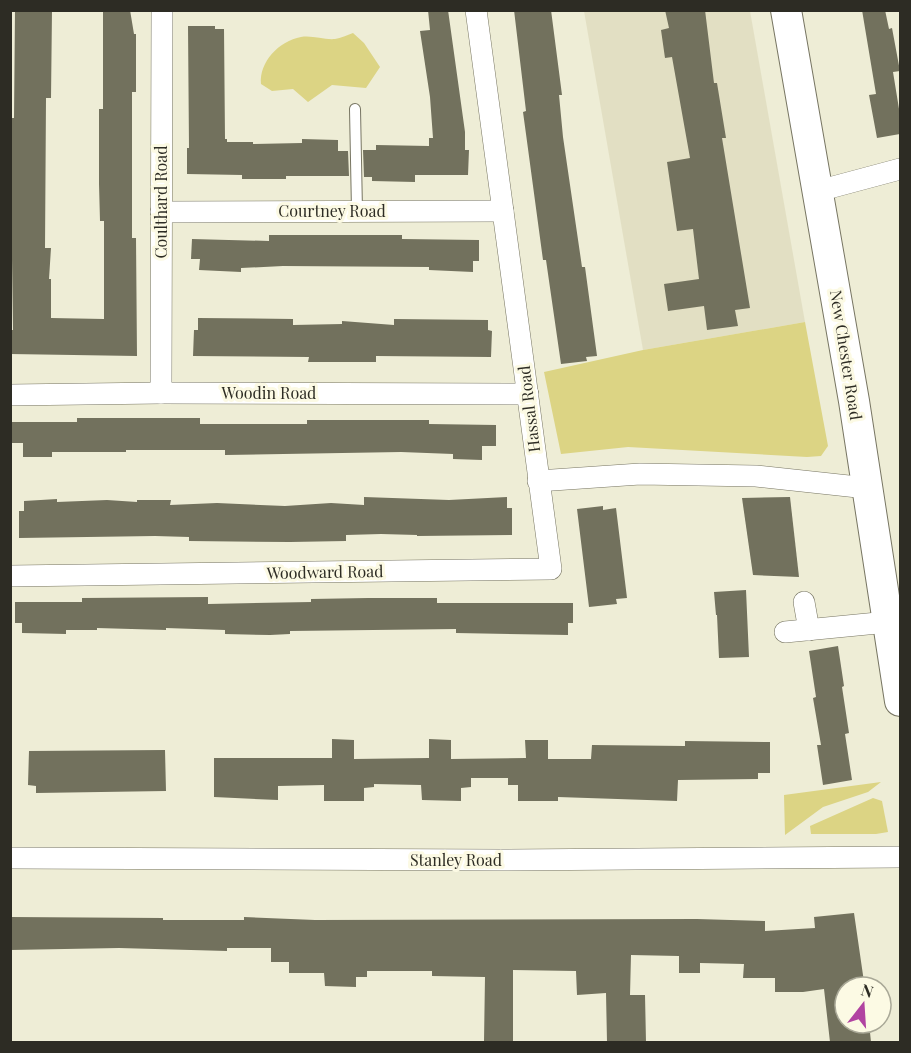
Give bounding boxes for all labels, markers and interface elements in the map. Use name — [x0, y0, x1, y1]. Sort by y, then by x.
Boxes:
street label: Coulthard Road — [150, 145, 171, 259]
street label: Courtney Road — [278, 200, 386, 221]
street label: New Chester Road — [826, 288, 867, 422]
street label: Hassal Road — [513, 364, 544, 454]
street label: Woodin Road — [221, 382, 316, 403]
street label: Woodward Road — [265, 560, 384, 583]
street label: Stanley Road — [410, 849, 502, 870]
north arrow — [833, 975, 893, 1035]
text: N — [859, 978, 877, 1002]

